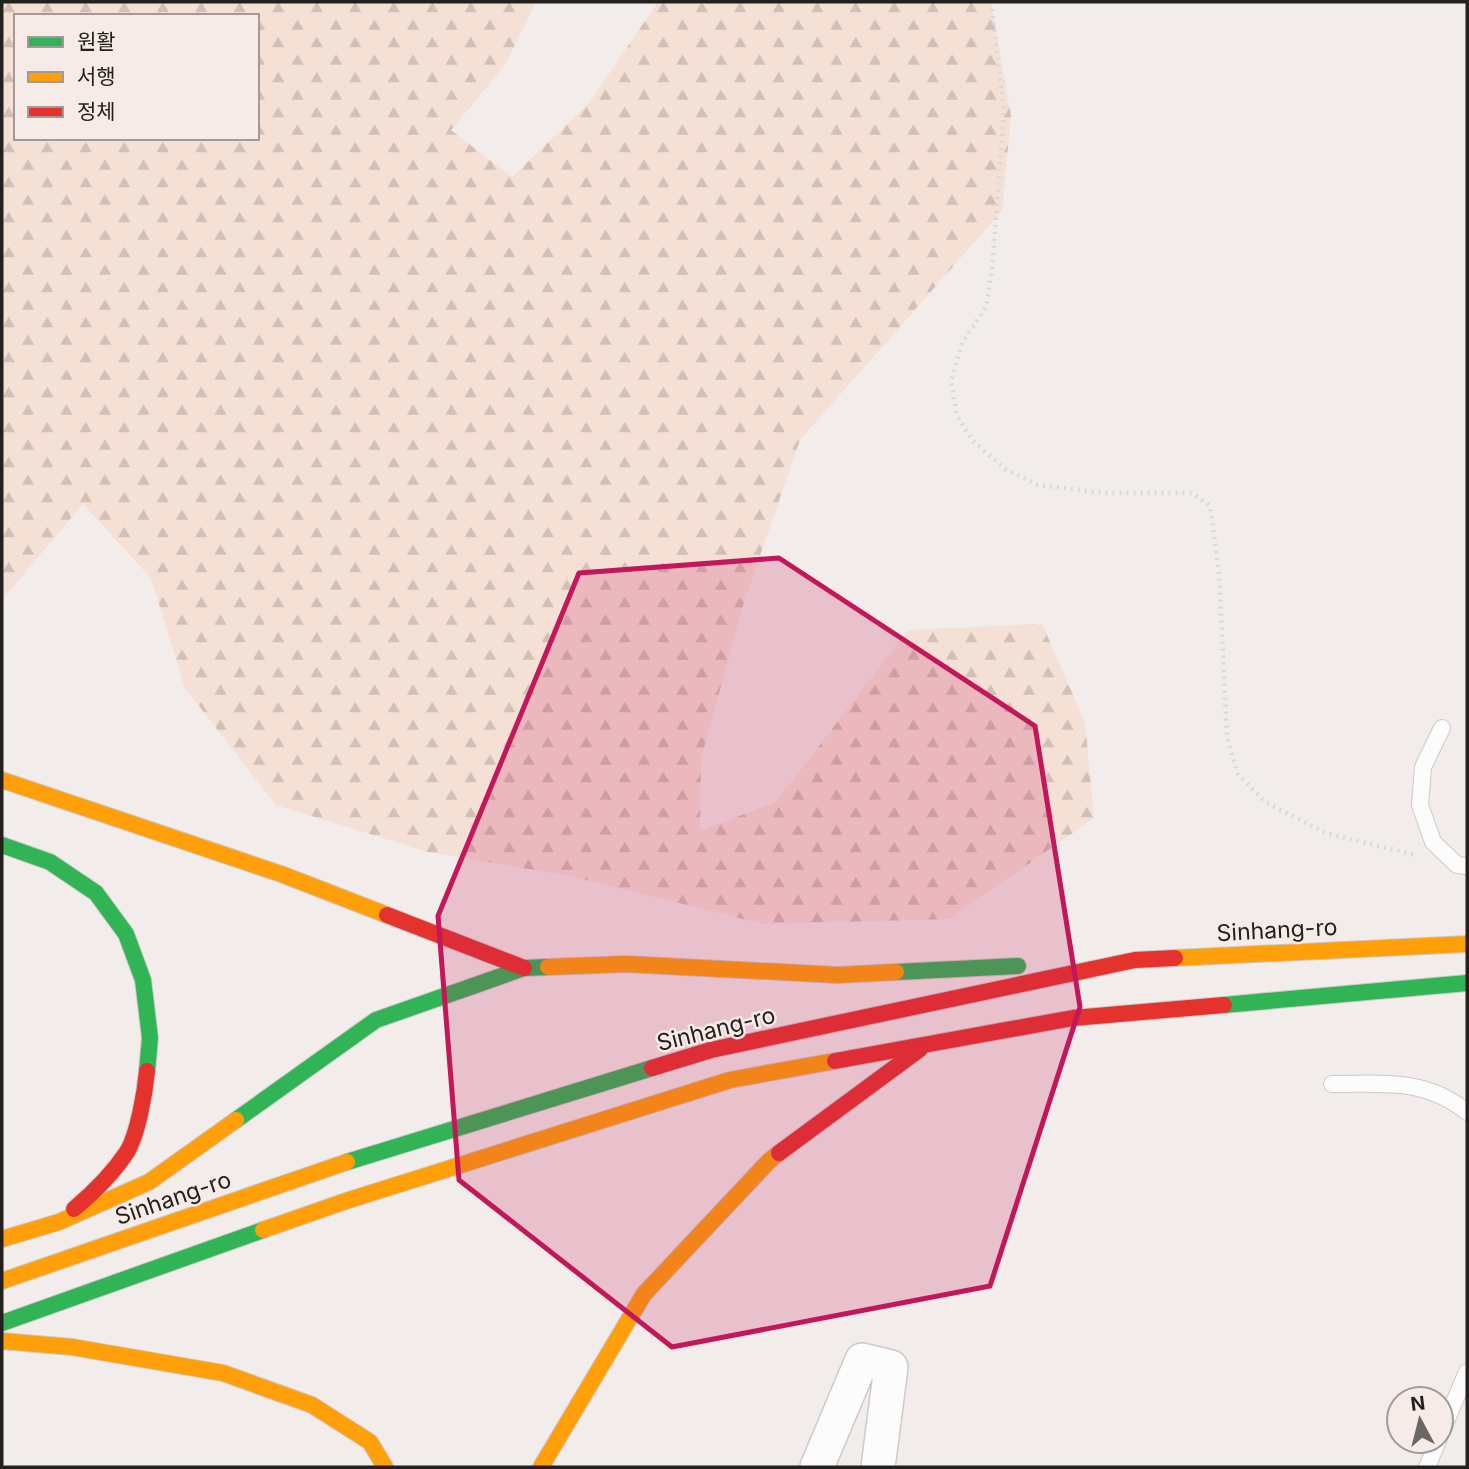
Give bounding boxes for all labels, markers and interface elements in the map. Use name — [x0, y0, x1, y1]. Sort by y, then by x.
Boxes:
legend — [14, 14, 259, 140]
text: 원활 — [77, 29, 116, 54]
text: 서행 — [77, 64, 116, 89]
text: 정체 — [77, 99, 116, 124]
street label: Sinhang-ro — [1216, 913, 1338, 947]
street label: Sinhang-ro — [654, 1001, 778, 1057]
street label: Sinhang-ro — [111, 1165, 235, 1231]
north arrow — [1385, 1385, 1455, 1455]
text: N — [1409, 1391, 1427, 1416]

